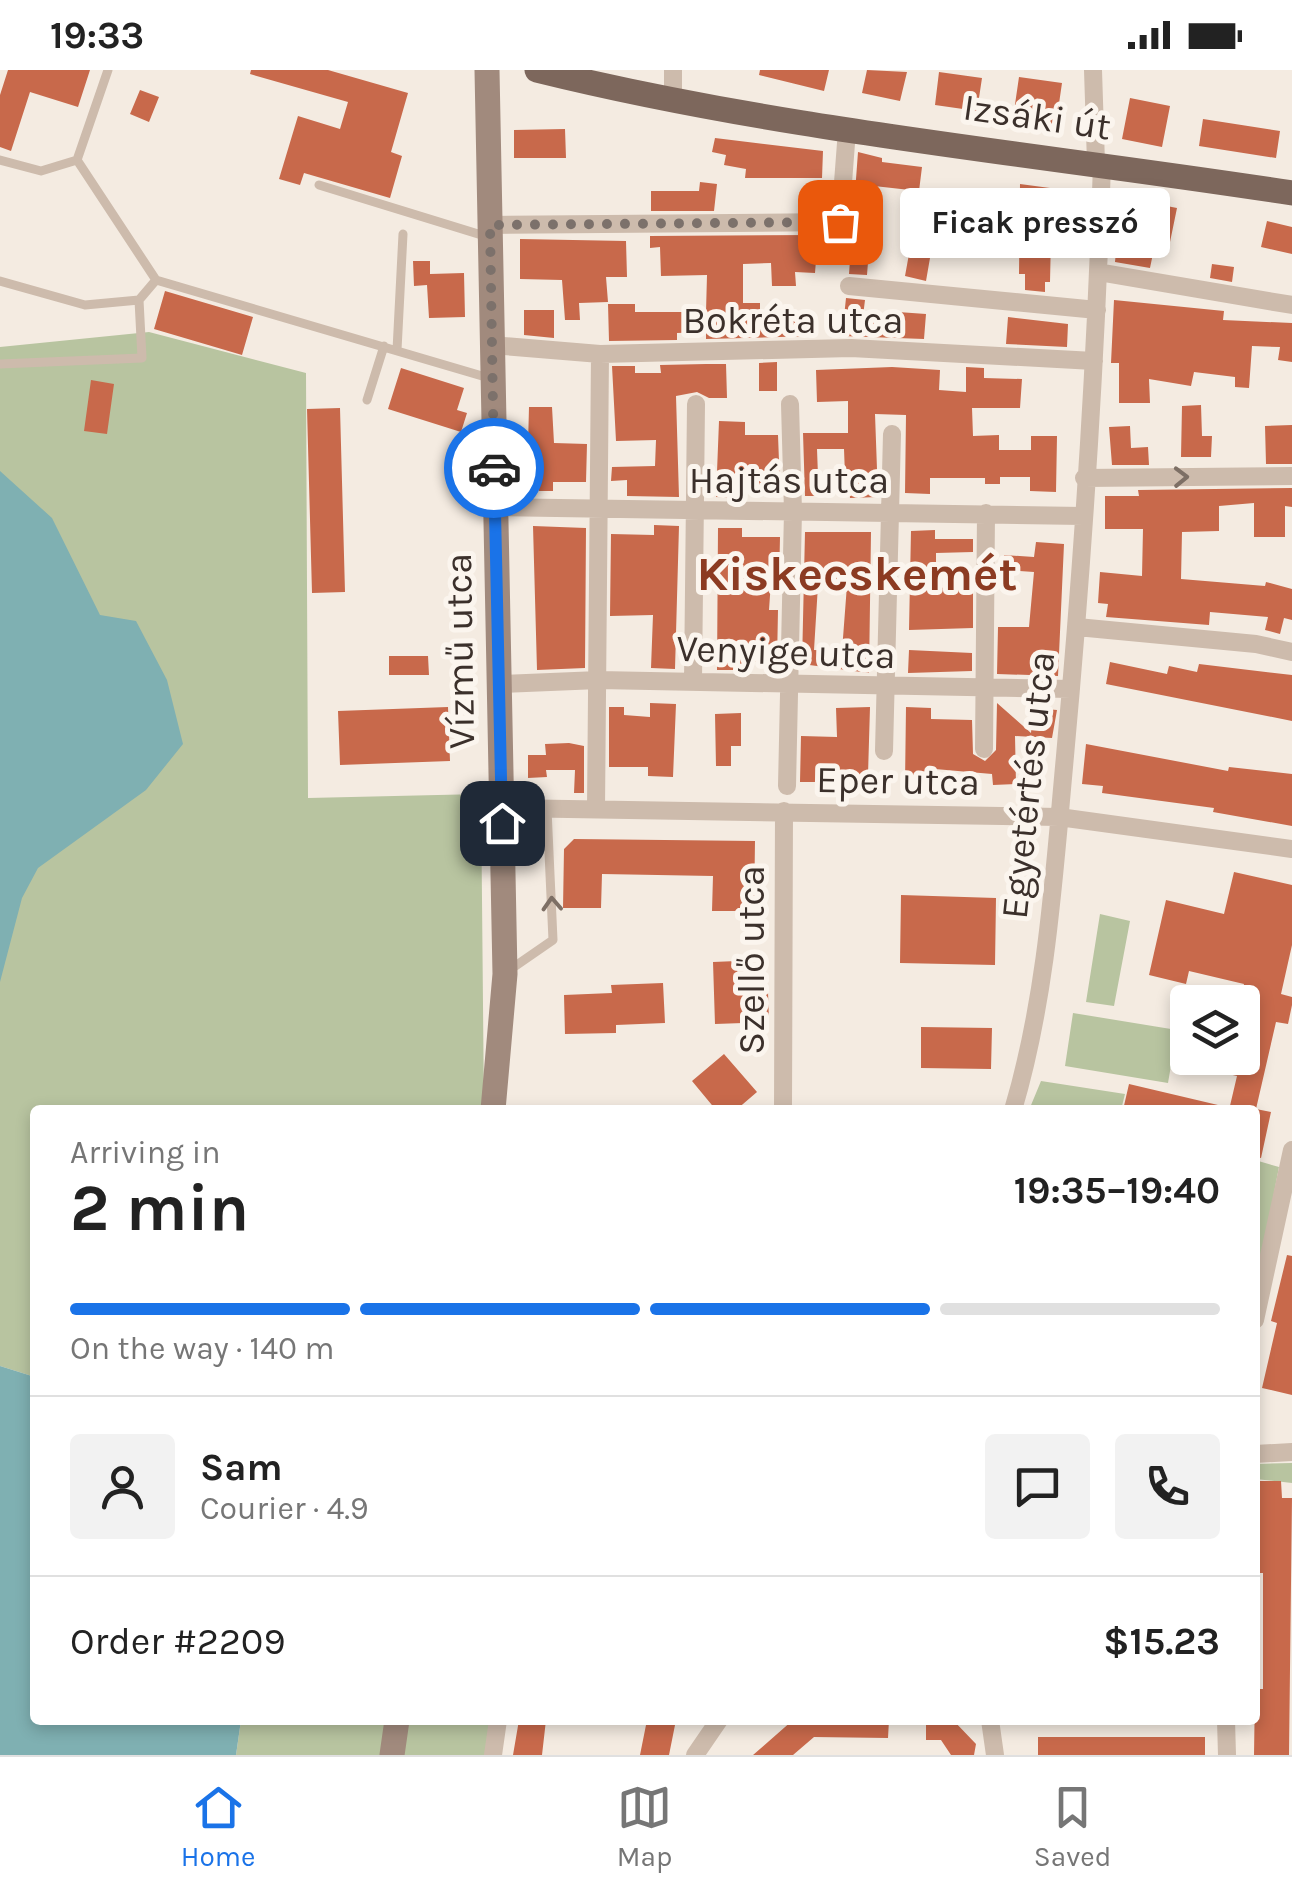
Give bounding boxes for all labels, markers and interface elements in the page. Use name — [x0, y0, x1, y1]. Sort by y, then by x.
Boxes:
text: 19:33 — [50, 13, 144, 58]
street label: Izsáki út — [960, 84, 1114, 150]
pin — [798, 180, 883, 265]
callout: Ficak presszó — [900, 187, 1170, 257]
icon: bag — [813, 195, 868, 250]
text: Ficak presszó — [931, 204, 1139, 241]
street label: Bokréta utca — [682, 298, 904, 343]
courier — [444, 418, 544, 518]
icon: car — [467, 441, 522, 496]
street label: Hajtás utca — [689, 458, 889, 503]
one-way arrow — [1174, 466, 1190, 488]
district label: Kiskecskemét — [697, 546, 1017, 602]
street label: Vízmű utca — [436, 553, 484, 749]
street label: Venyige utca — [676, 626, 896, 678]
street label: Egyetértés utca — [992, 649, 1064, 921]
street label: Eper utca — [816, 757, 980, 805]
pin — [460, 781, 545, 866]
icon: home — [475, 796, 530, 851]
street label: Szellő utca — [729, 865, 774, 1055]
one-way arrow — [541, 896, 562, 911]
map controls — [1170, 985, 1260, 1075]
button: layers — [1170, 985, 1260, 1075]
text: Arriving in — [70, 1134, 221, 1171]
text: 19:35–19:40 — [1014, 1168, 1220, 1213]
text: 2 min — [70, 1170, 249, 1246]
text: On the way · 140 m — [70, 1330, 335, 1367]
button: person — [70, 1434, 175, 1539]
button: chat — [985, 1434, 1090, 1539]
button: phone — [1115, 1434, 1220, 1539]
text: Sam — [200, 1445, 283, 1490]
text: Courier · 4.9 — [200, 1490, 369, 1527]
text: Order #2209 — [70, 1619, 285, 1664]
text: $15.23 — [1103, 1619, 1220, 1664]
tab: Home — [181, 1780, 255, 1873]
tab: Map — [617, 1780, 672, 1873]
tab: Saved — [1034, 1780, 1111, 1873]

